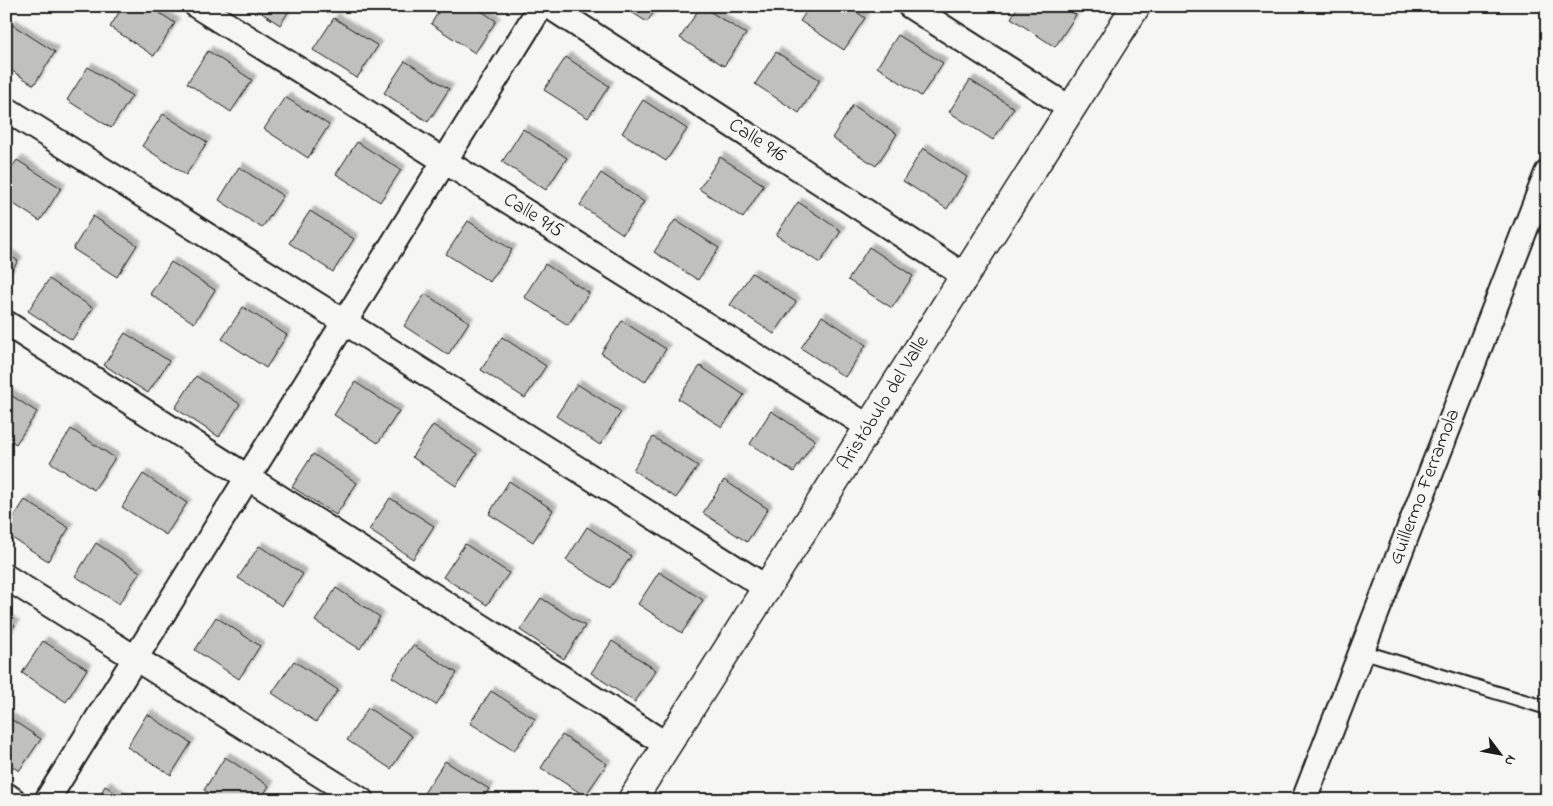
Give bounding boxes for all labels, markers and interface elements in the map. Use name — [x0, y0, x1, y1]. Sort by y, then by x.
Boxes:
street label: Calle 916 — [722, 112, 792, 171]
street label: Calle 915 — [497, 186, 569, 246]
street label: Aristóbulo del Valle — [831, 330, 937, 476]
street label: Guillermo Ferramola — [1382, 405, 1468, 569]
north arrow — [1476, 728, 1526, 778]
text: N — [1498, 751, 1521, 770]

